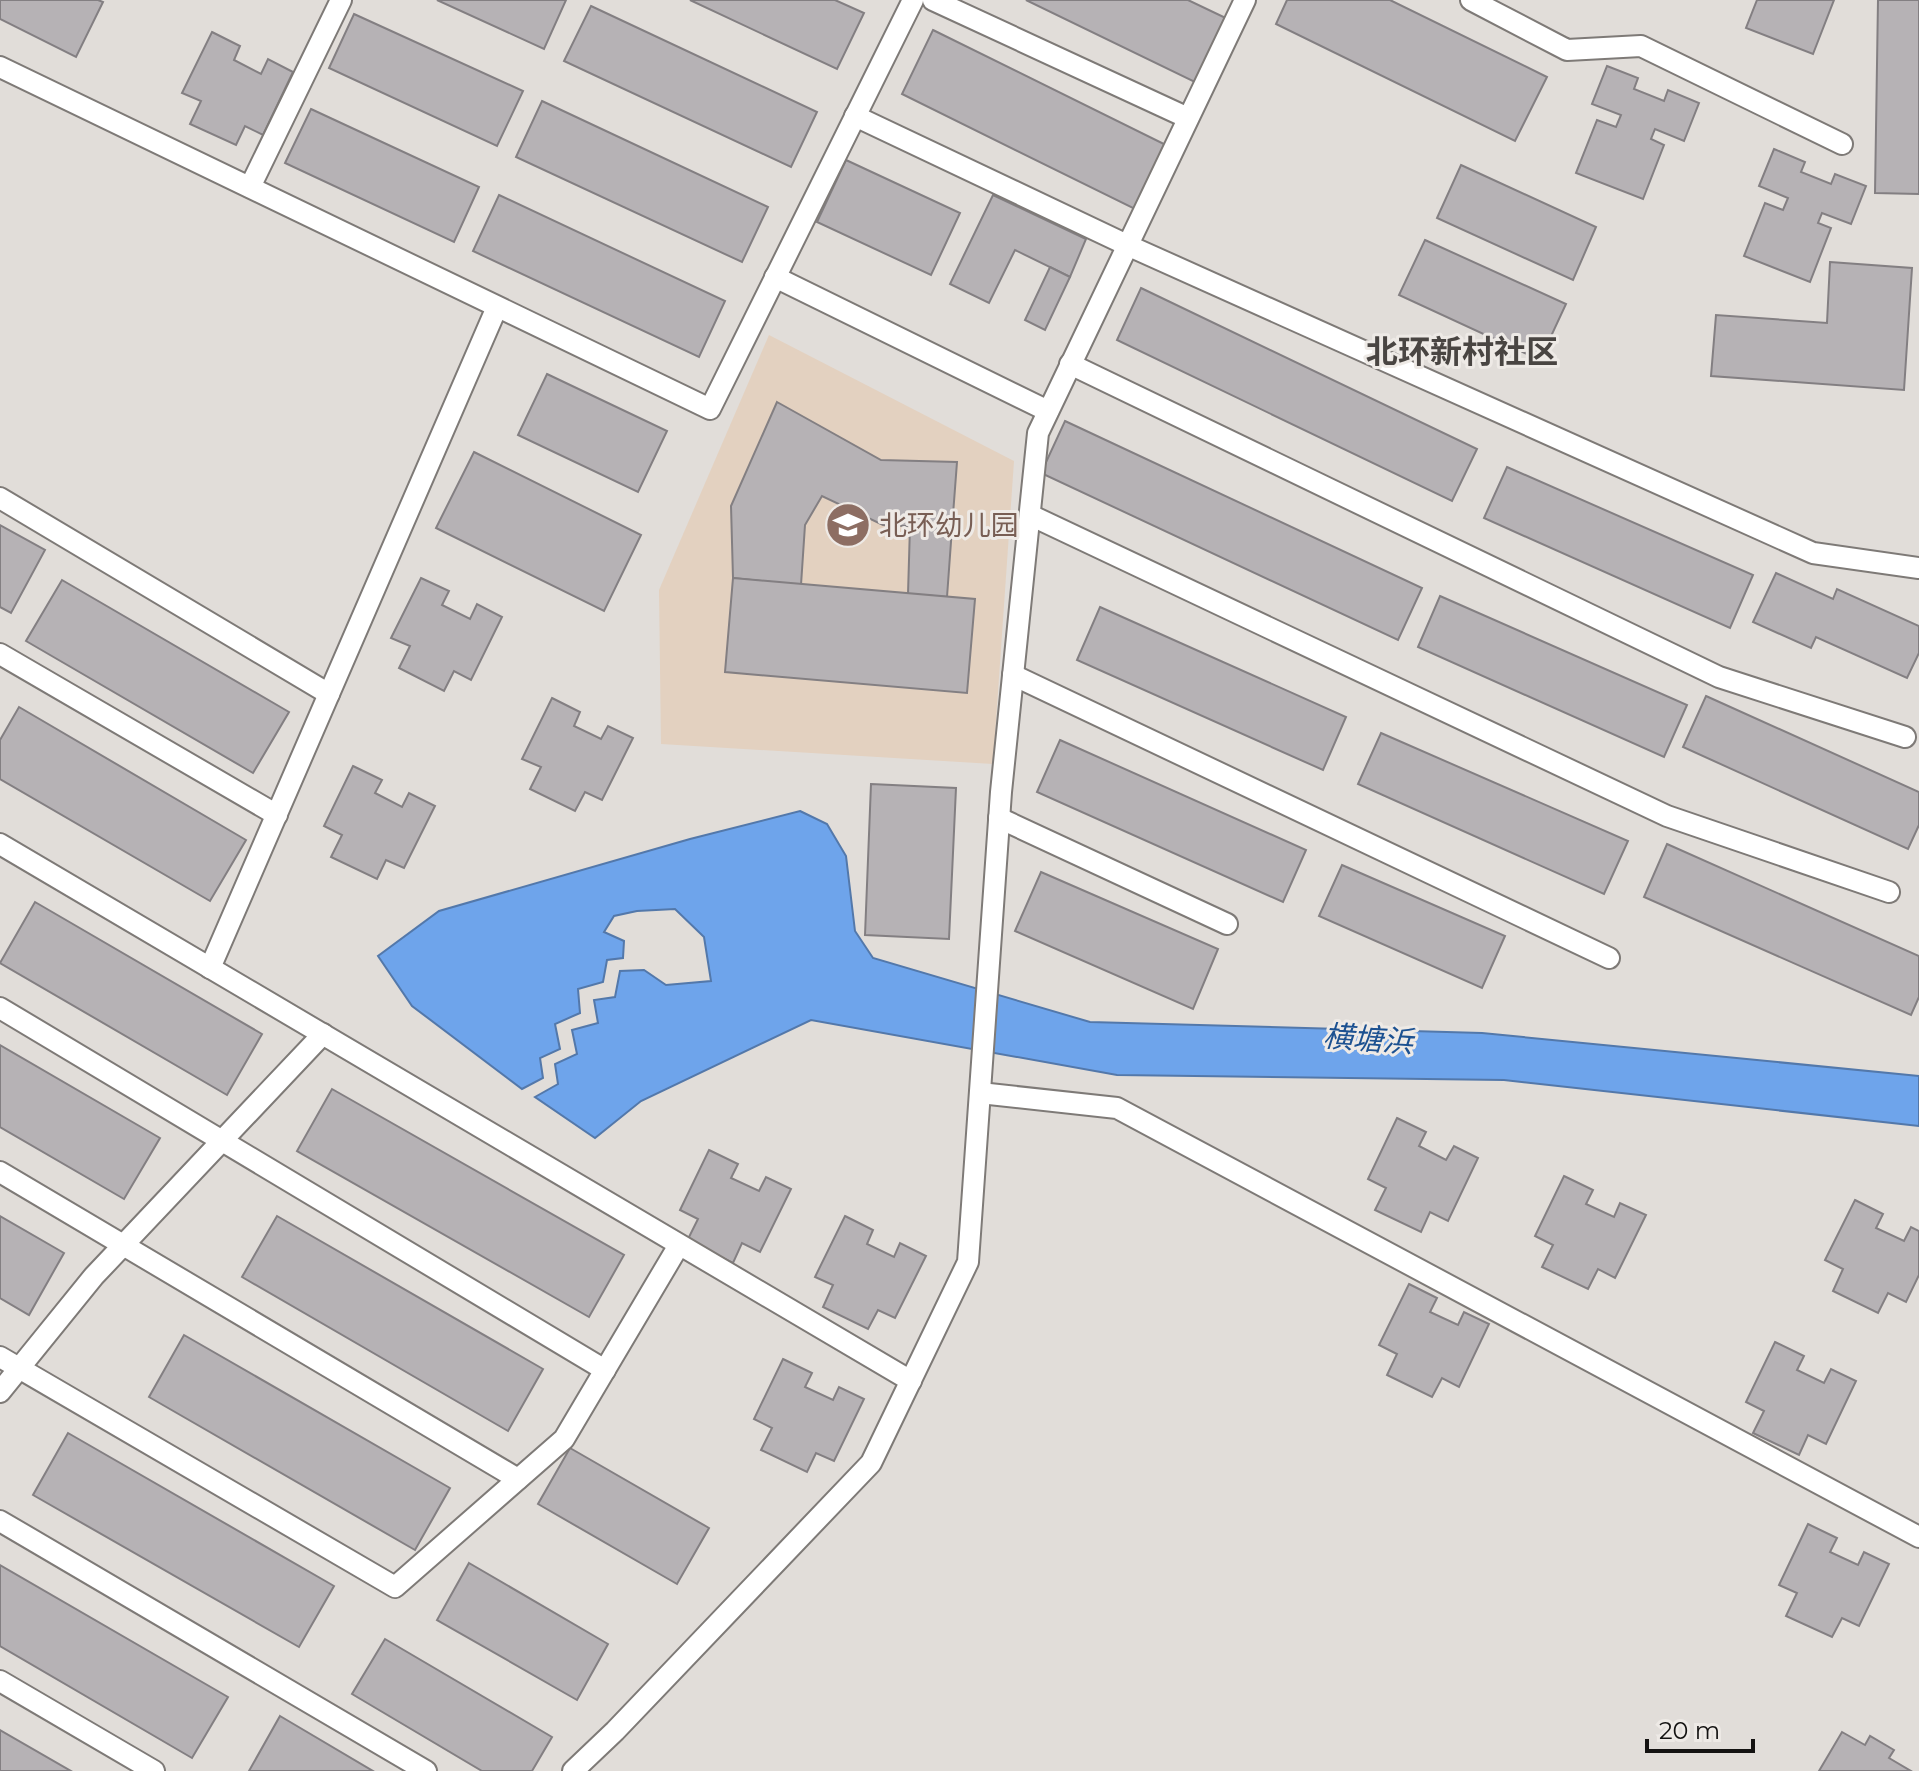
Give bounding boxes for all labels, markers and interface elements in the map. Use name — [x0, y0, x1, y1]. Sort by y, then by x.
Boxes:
district label: 北环新村社区 — [1366, 332, 1558, 371]
school or university icon: 北环幼儿园 — [824, 501, 872, 549]
place label: 北环幼儿园 — [879, 508, 1019, 542]
water label: 横塘浜 — [1322, 1017, 1417, 1061]
scale bar — [1647, 1703, 1753, 1753]
text: 20 m — [1659, 1716, 1720, 1745]

